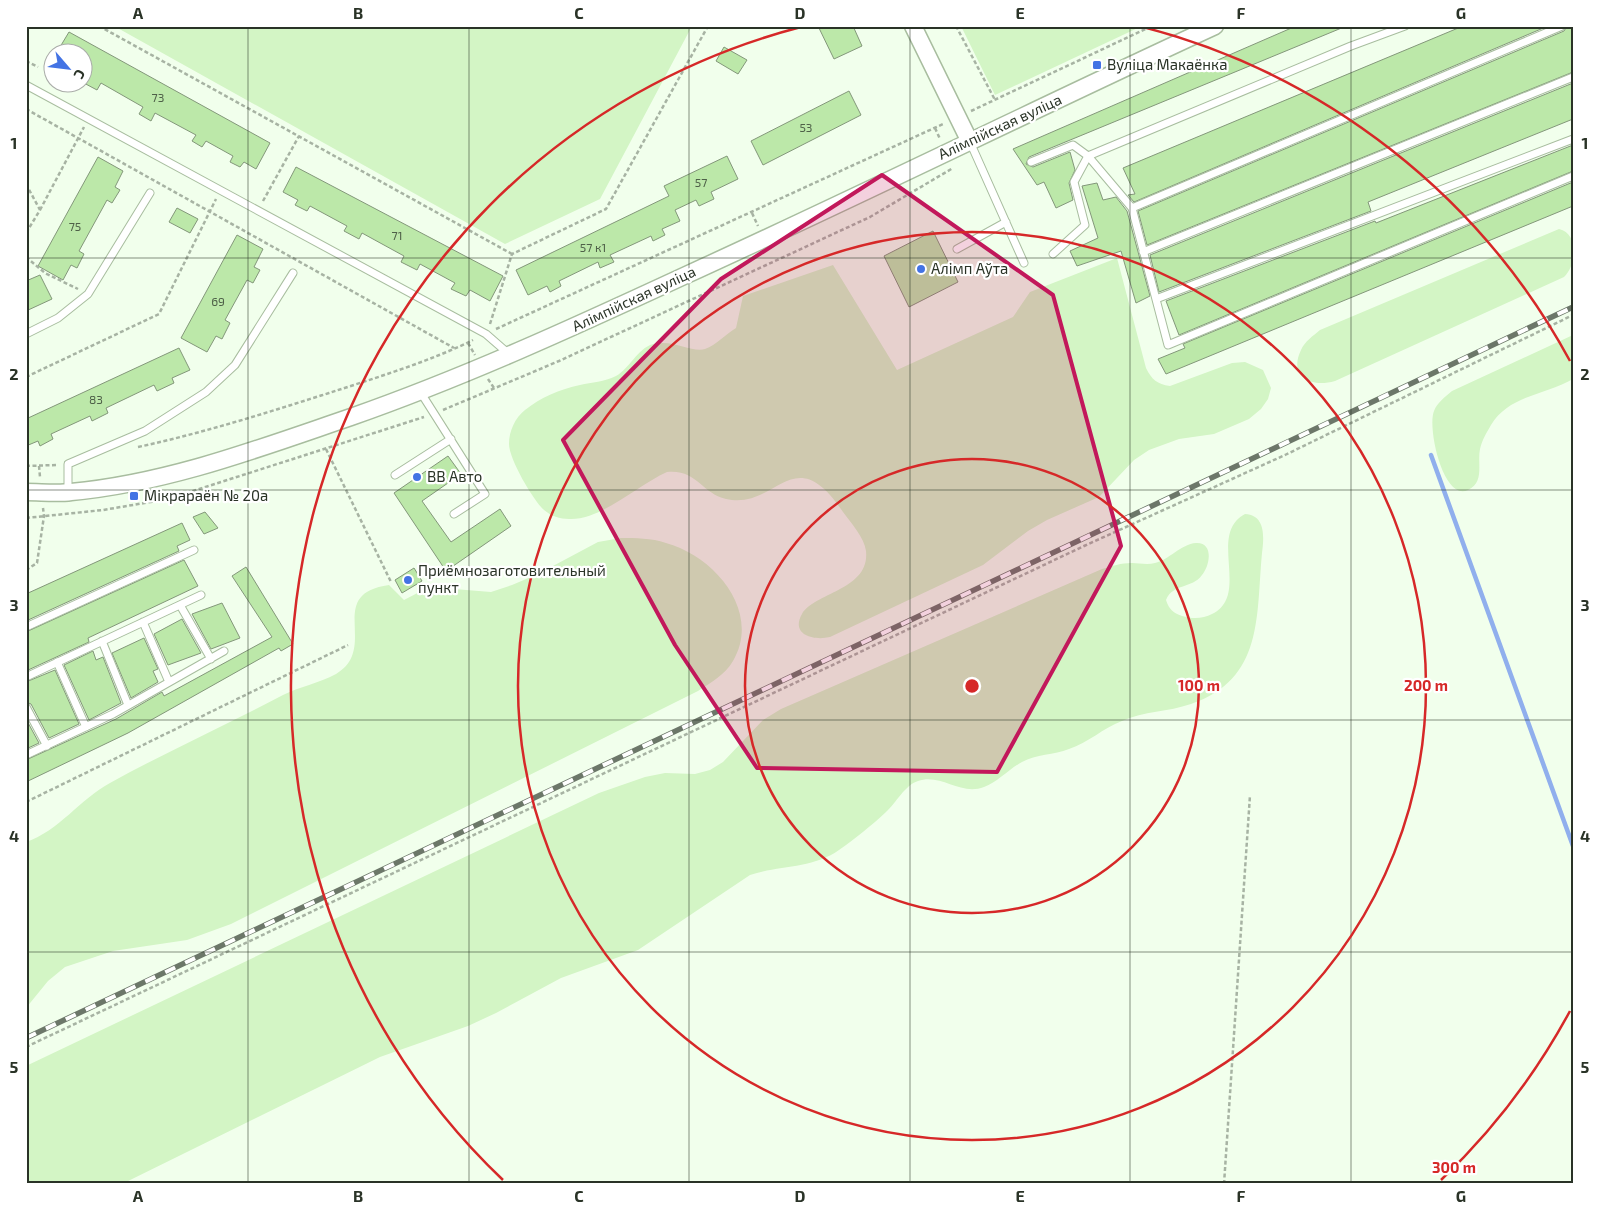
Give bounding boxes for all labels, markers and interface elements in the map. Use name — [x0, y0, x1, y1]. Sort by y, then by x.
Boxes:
text: A — [133, 3, 144, 22]
text: B — [353, 3, 363, 22]
text: C — [574, 3, 584, 22]
text: D — [795, 3, 806, 22]
text: E — [1015, 3, 1025, 22]
text: F — [1237, 3, 1246, 22]
text: G — [1456, 3, 1466, 22]
north arrow — [42, 42, 92, 92]
place label: Вуліца Макаёнка — [1107, 55, 1227, 74]
marker: Вуліца Макаёнка — [1091, 59, 1103, 71]
text: С — [70, 67, 89, 82]
house number: 73 — [152, 90, 164, 104]
street label: Алімпійская вуліца — [935, 90, 1065, 164]
house number: 53 — [799, 120, 813, 134]
text: 1 — [11, 133, 17, 152]
text: 1 — [1582, 133, 1588, 152]
house number: 57 — [695, 175, 707, 189]
house number: 75 — [69, 219, 81, 233]
house number: 71 — [392, 228, 402, 242]
house number: 57 к1 — [580, 240, 606, 254]
place label: Алімп Аўта — [931, 259, 1008, 278]
street label: Алімпійская вуліца — [569, 262, 699, 336]
marker: Алімп Аўта — [915, 263, 927, 275]
house number: 69 — [211, 294, 225, 308]
text: 2 — [9, 364, 19, 383]
text: 2 — [1580, 364, 1590, 383]
house number: 83 — [89, 392, 103, 406]
place label: ВВ Авто — [427, 467, 482, 485]
marker: ВВ Авто — [411, 471, 423, 483]
place label: Мікрараён № 20а — [144, 486, 268, 504]
marker: Мікрараён № 20а — [128, 490, 140, 502]
place label: Приёмнозаготовительный пункт — [418, 561, 606, 597]
marker: Приёмнозаготовительный пункт — [402, 574, 414, 586]
text: 3 — [9, 595, 19, 614]
text: 3 — [1580, 595, 1590, 614]
text: 100 m — [1178, 676, 1220, 694]
text: 200 m — [1404, 676, 1448, 694]
centre of rings — [963, 677, 981, 695]
text: 4 — [9, 826, 19, 845]
text: 4 — [1580, 826, 1590, 845]
text: 5 — [10, 1057, 19, 1076]
text: 5 — [1581, 1057, 1590, 1076]
text: 300 m — [1432, 1158, 1476, 1176]
text: A — [133, 1186, 144, 1205]
text: B — [353, 1186, 363, 1205]
text: C — [574, 1186, 584, 1205]
text: D — [795, 1186, 806, 1205]
text: E — [1015, 1186, 1025, 1205]
text: F — [1237, 1186, 1246, 1205]
text: G — [1456, 1186, 1466, 1205]

